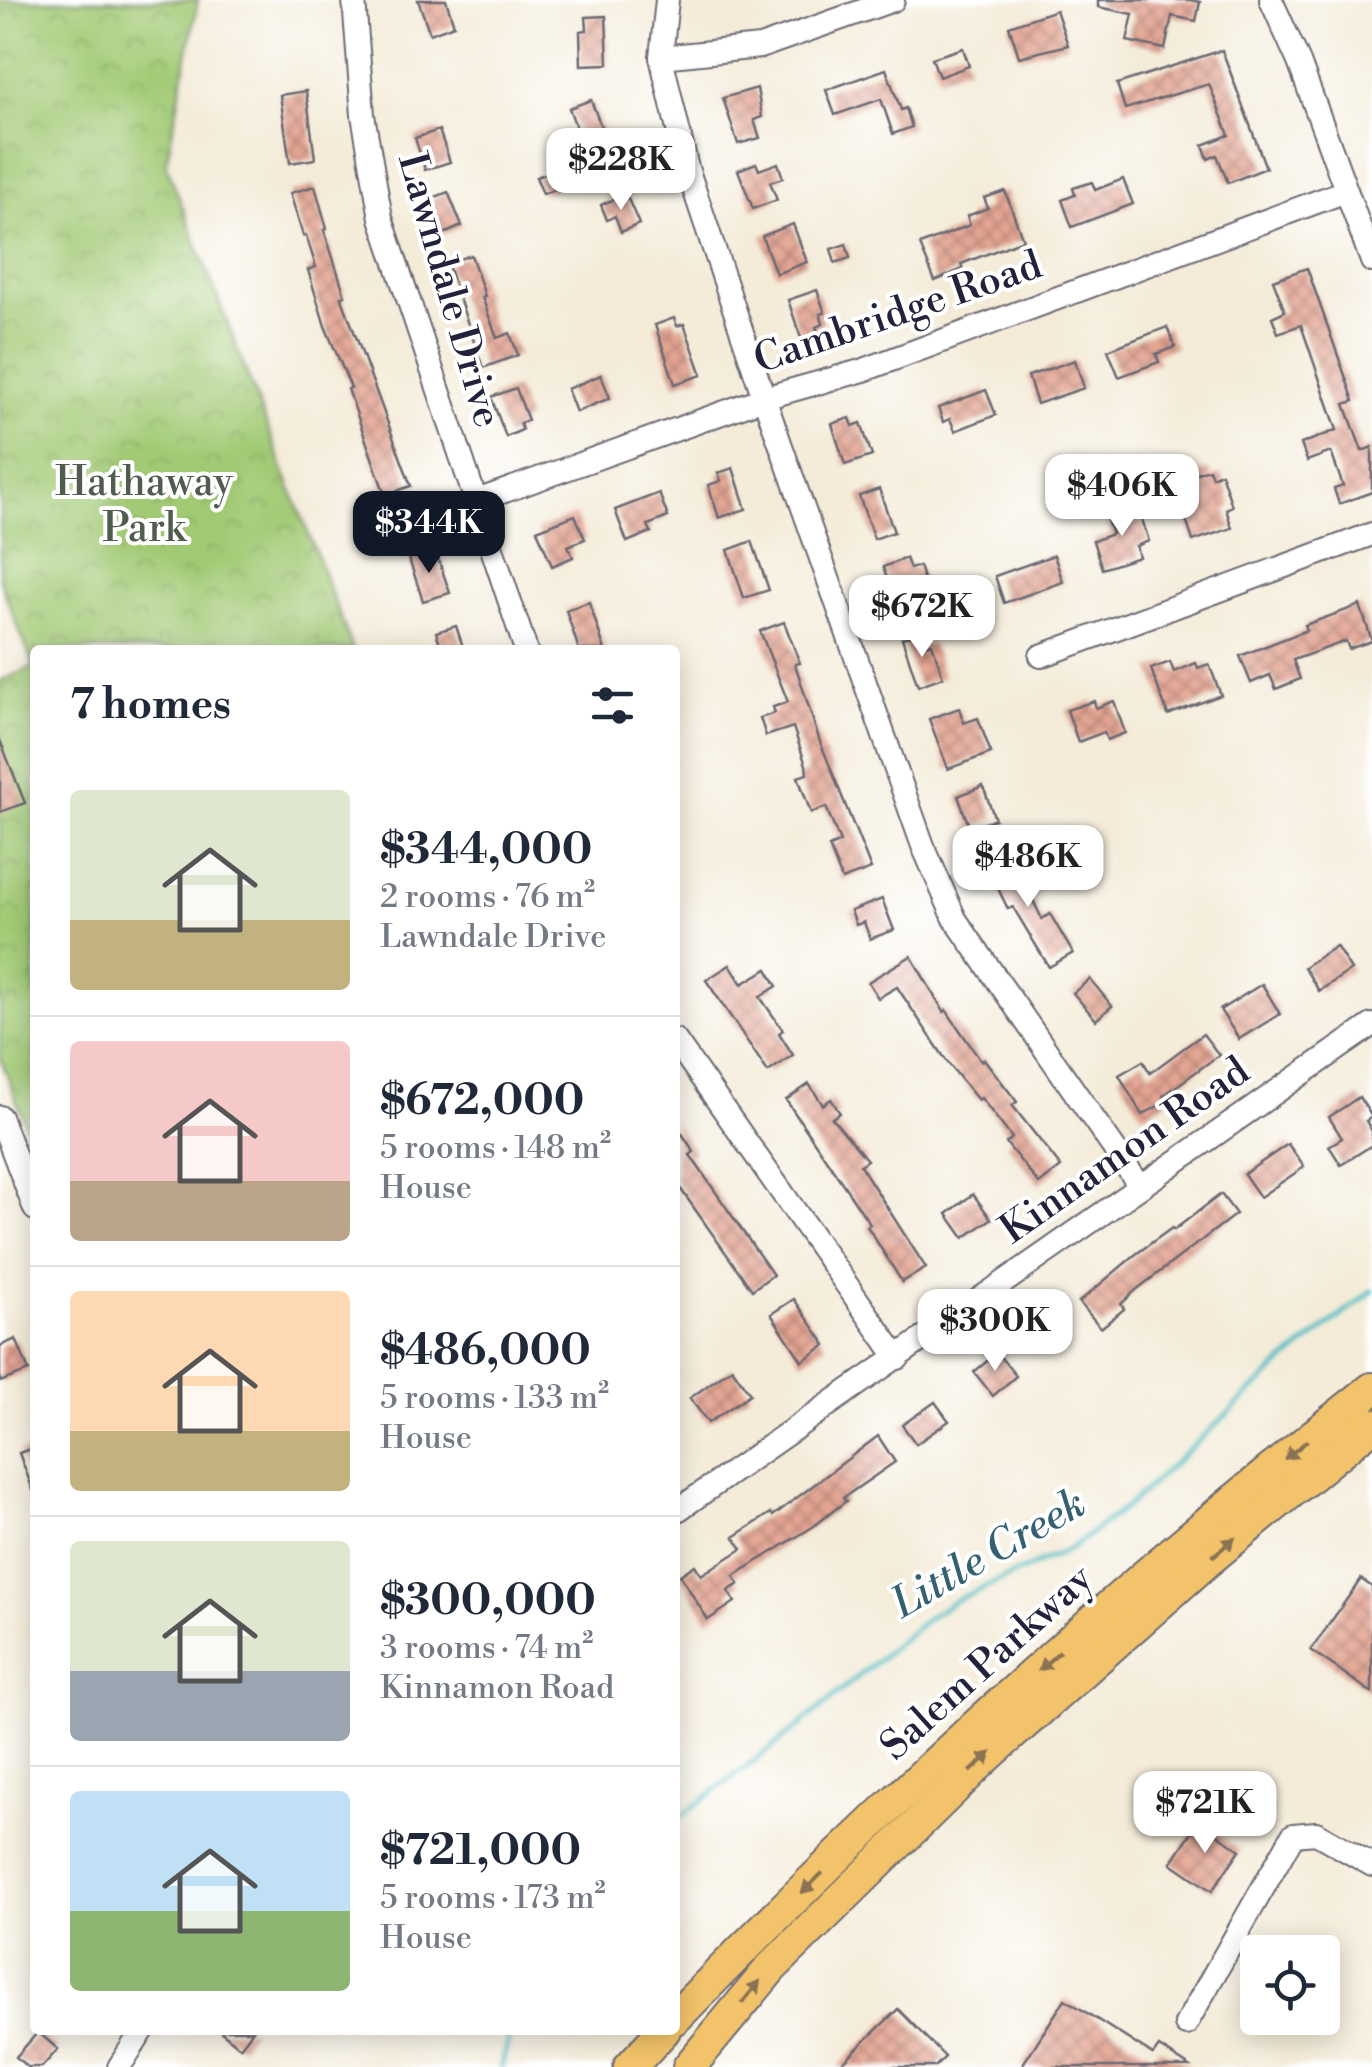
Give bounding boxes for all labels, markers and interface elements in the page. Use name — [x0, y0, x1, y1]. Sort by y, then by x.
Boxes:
pin: $228K — [551, 128, 691, 213]
text: $228K — [568, 140, 674, 180]
street label: Lawndale Drive — [386, 147, 512, 433]
street label: Cambridge Road — [748, 240, 1049, 387]
pin: $406K — [1052, 454, 1192, 539]
park label: Hathaway Park — [55, 458, 234, 554]
text: $406K — [1067, 466, 1177, 506]
pin: $344K — [359, 491, 499, 576]
text: $344K — [375, 503, 483, 543]
pin: $672K — [852, 575, 992, 660]
text: $672K — [871, 587, 973, 627]
icon: filters — [585, 678, 640, 733]
text: 7 homes — [70, 679, 231, 732]
text: $344,000 — [380, 824, 592, 877]
pin: $486K — [958, 825, 1098, 910]
icon: home — [150, 830, 270, 950]
text: $486K — [975, 837, 1081, 877]
text: 2 rooms · 76 m² — [380, 877, 595, 917]
text: Lawndale Drive — [380, 917, 606, 957]
street label: Kinnamon Road — [991, 1046, 1259, 1255]
text: $672,000 — [380, 1075, 584, 1128]
icon: home — [150, 1081, 270, 1201]
text: 5 rooms · 148 m² — [380, 1128, 611, 1168]
text: House — [380, 1168, 472, 1208]
pin: $300K — [925, 1289, 1065, 1374]
text: $300K — [940, 1301, 1050, 1341]
text: $486,000 — [380, 1325, 591, 1378]
icon: home — [150, 1331, 270, 1451]
text: 5 rooms · 133 m² — [380, 1378, 609, 1418]
text: House — [380, 1418, 472, 1458]
one-way arrow — [1283, 1439, 1309, 1460]
water label: Little Creek — [882, 1477, 1095, 1631]
one-way arrow — [1211, 1536, 1236, 1558]
street label: Salem Parkway — [870, 1554, 1105, 1772]
text: $300,000 — [380, 1575, 596, 1628]
icon: home — [150, 1581, 270, 1701]
text: 3 rooms · 74 m² — [380, 1628, 593, 1668]
one-way arrow — [1037, 1650, 1062, 1672]
text: Kinnamon Road — [380, 1668, 614, 1708]
one-way arrow — [968, 1751, 992, 1774]
pin: $721K — [1135, 1771, 1275, 1856]
text: $721K — [1155, 1783, 1255, 1823]
text: $721,000 — [380, 1825, 581, 1878]
icon: home — [150, 1831, 270, 1951]
one-way arrow — [800, 1872, 824, 1895]
text: 5 rooms · 173 m² — [380, 1878, 606, 1918]
text: House — [380, 1918, 472, 1958]
map controls — [1240, 1935, 1340, 2035]
button: locate — [1240, 1935, 1340, 2035]
one-way arrow — [740, 1980, 761, 2005]

